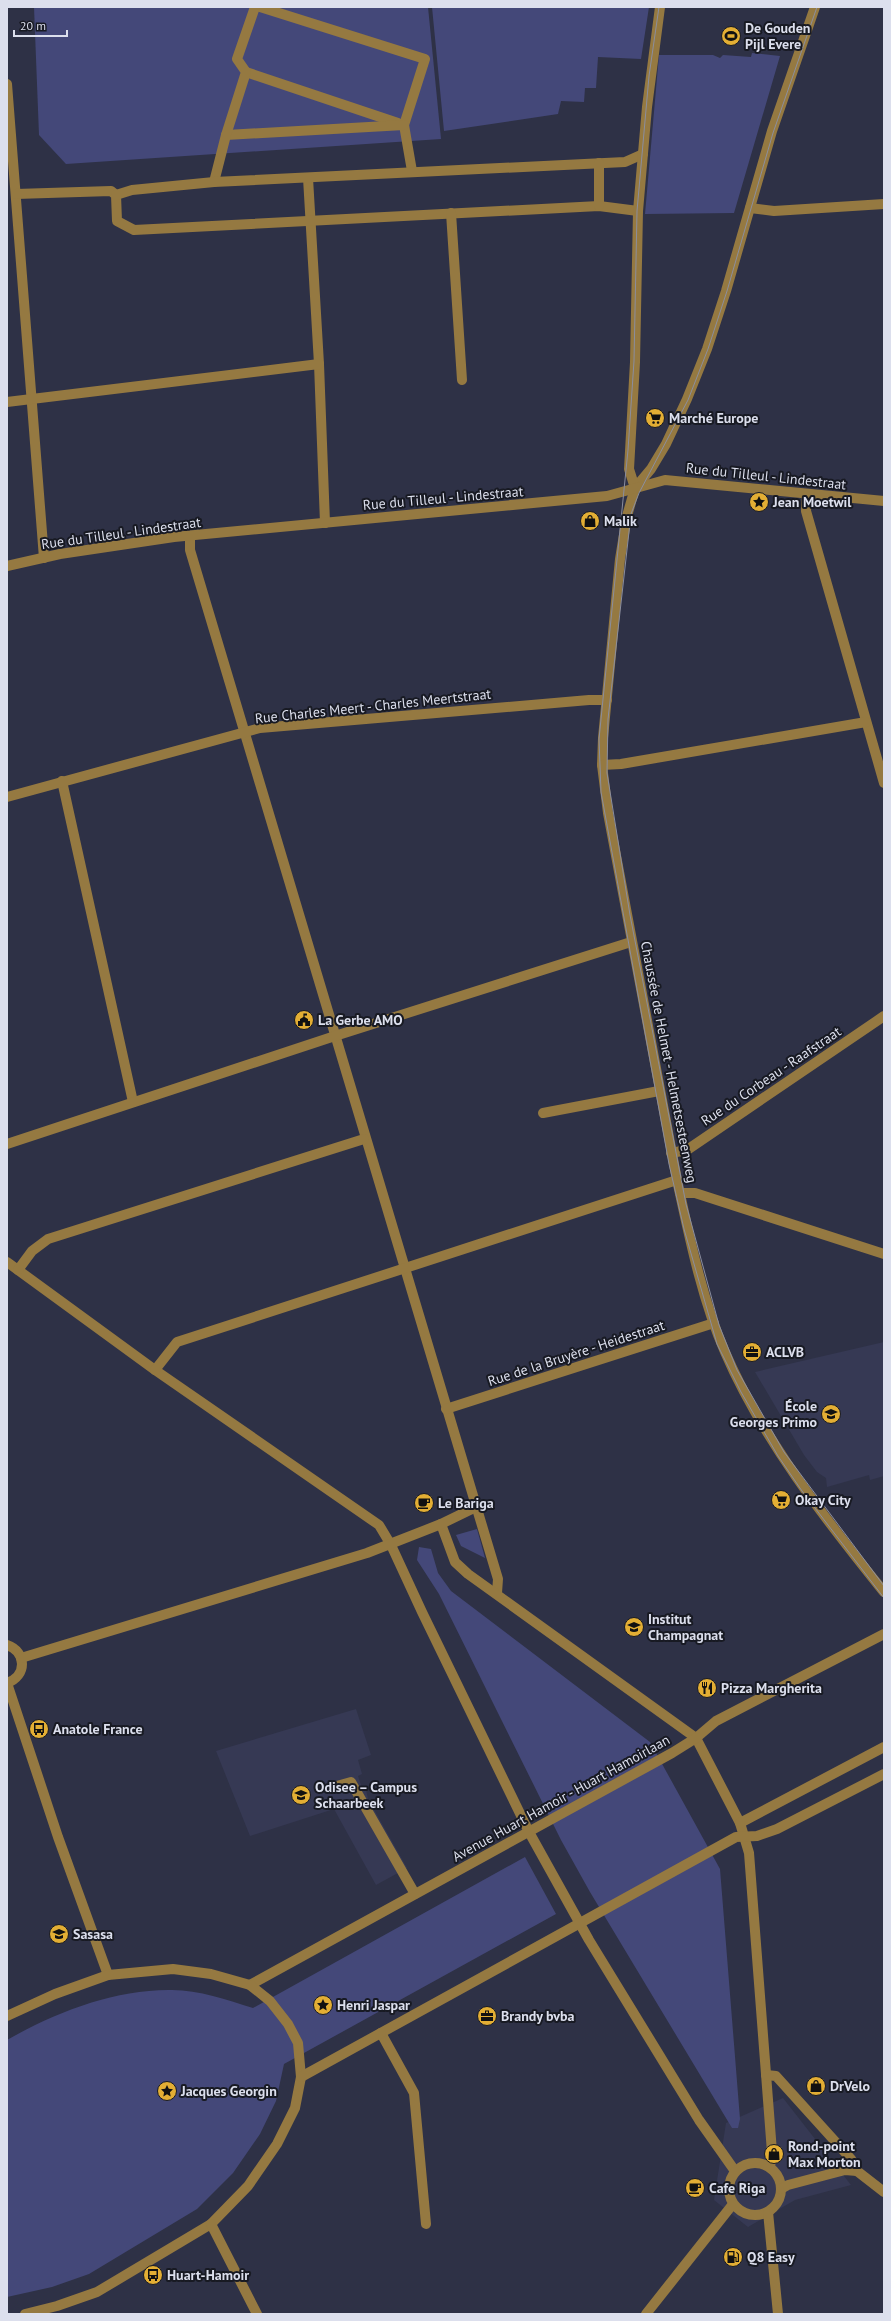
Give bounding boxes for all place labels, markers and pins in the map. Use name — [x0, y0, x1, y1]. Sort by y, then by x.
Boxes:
place label: De Gouden Pijl Evere — [745, 19, 810, 53]
sports icon: De Gouden Pijl Evere — [720, 25, 742, 47]
supermarket icon: Marché Europe — [644, 407, 666, 429]
place label: Marché Europe — [669, 409, 758, 427]
place icon: Jean Moetwil — [748, 491, 770, 513]
place label: Jean Moetwil — [772, 493, 852, 511]
shop icon: Malik — [579, 510, 601, 532]
place label: Malik — [604, 512, 637, 530]
public building icon: La Gerbe AMO — [293, 1009, 315, 1031]
place label: La Gerbe AMO — [318, 1011, 403, 1029]
office icon: ACLVB — [741, 1341, 763, 1363]
place label: ACLVB — [766, 1343, 804, 1361]
place label: École Georges Primo — [730, 1397, 817, 1431]
school or university icon: École Georges Primo — [820, 1403, 842, 1425]
supermarket icon: Okay City — [770, 1489, 792, 1511]
place label: Okay City — [795, 1491, 851, 1509]
cafe icon: Le Bariga — [413, 1492, 435, 1514]
place label: Le Bariga — [438, 1494, 494, 1512]
place label: Institut Champagnat — [648, 1610, 723, 1644]
school or university icon: Institut Champagnat — [623, 1616, 645, 1638]
restaurant icon: Pizza Margherita — [696, 1677, 718, 1699]
place label: Pizza Margherita — [721, 1679, 822, 1697]
bus stop icon: Anatole France — [28, 1718, 50, 1740]
place label: Anatole France — [53, 1720, 143, 1738]
place label: Odisee – Campus Schaarbeek — [315, 1778, 417, 1812]
school or university icon: Odisee – Campus Schaarbeek — [290, 1784, 312, 1806]
school or university icon: Sasasa — [48, 1923, 70, 1945]
place label: Sasasa — [73, 1925, 113, 1943]
place icon: Henri Jaspar — [312, 1994, 334, 2016]
place label: Henri Jaspar — [337, 1996, 410, 2014]
office icon: Brandy bvba — [476, 2005, 498, 2027]
place label: Brandy bvba — [501, 2007, 575, 2025]
shop icon: DrVelo — [805, 2075, 827, 2097]
place label: DrVelo — [830, 2077, 871, 2095]
place icon: Jacques Georgin — [156, 2080, 178, 2102]
place label: Jacques Georgin — [180, 2082, 277, 2100]
place label: Rond-point Max Morton — [788, 2137, 861, 2171]
shop icon: Rond-point Max Morton — [763, 2143, 785, 2165]
cafe icon: Cafe Riga — [684, 2177, 706, 2199]
place label: Cafe Riga — [709, 2179, 765, 2197]
fuel station icon: Q8 Easy — [722, 2246, 744, 2268]
place label: Q8 Easy — [747, 2248, 795, 2266]
bus stop icon: Huart-Hamoir — [142, 2264, 164, 2286]
place label: Huart-Hamoir — [167, 2266, 249, 2284]

